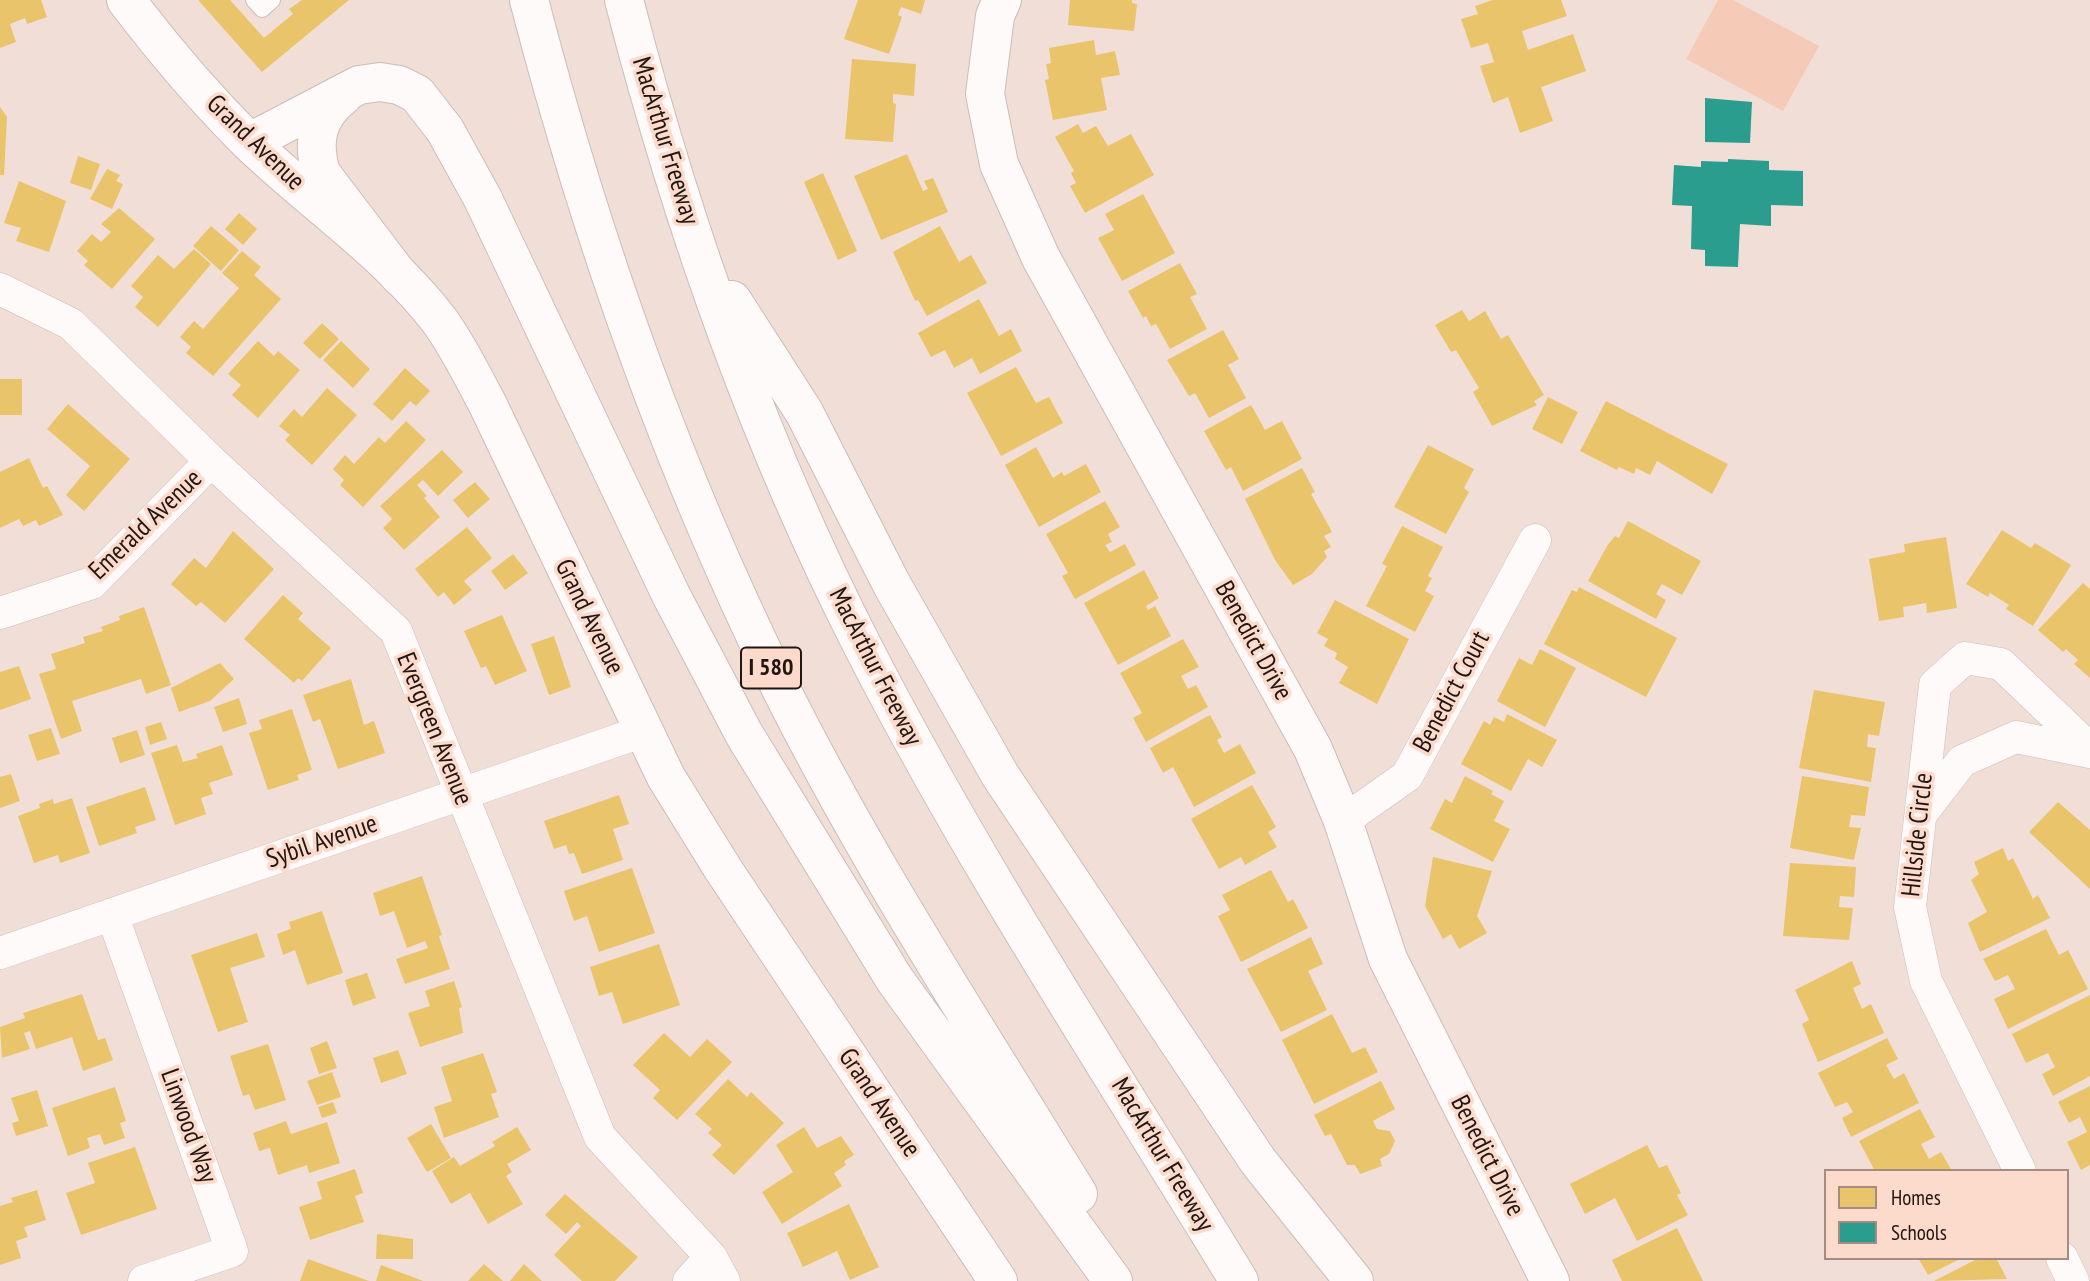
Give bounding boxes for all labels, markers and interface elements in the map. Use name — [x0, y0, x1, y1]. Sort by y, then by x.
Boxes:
street label: MacArthur Freeway — [625, 54, 705, 228]
street label: Grand Avenue — [199, 89, 311, 197]
street label: Emerald Avenue — [83, 463, 209, 587]
street label: Grand Avenue — [548, 554, 630, 680]
street label: Benedict Drive — [1208, 576, 1298, 706]
street label: MacArthur Freeway — [822, 583, 928, 751]
street label: Benedict Court — [1407, 626, 1497, 758]
street label: Evergreen Avenue — [389, 648, 479, 810]
road number: I 580 — [741, 648, 801, 688]
street label: Hillside Circle — [1896, 772, 1940, 898]
street label: Sybil Avenue — [262, 809, 382, 875]
street label: Grand Avenue — [831, 1043, 927, 1163]
street label: Linwood Way — [153, 1065, 223, 1187]
street label: MacArthur Freeway — [1104, 1073, 1220, 1237]
street label: Benedict Drive — [1443, 1090, 1531, 1222]
legend — [1824, 1169, 2069, 1260]
text: Homes — [1891, 1184, 1941, 1211]
text: Schools — [1891, 1219, 1947, 1246]

